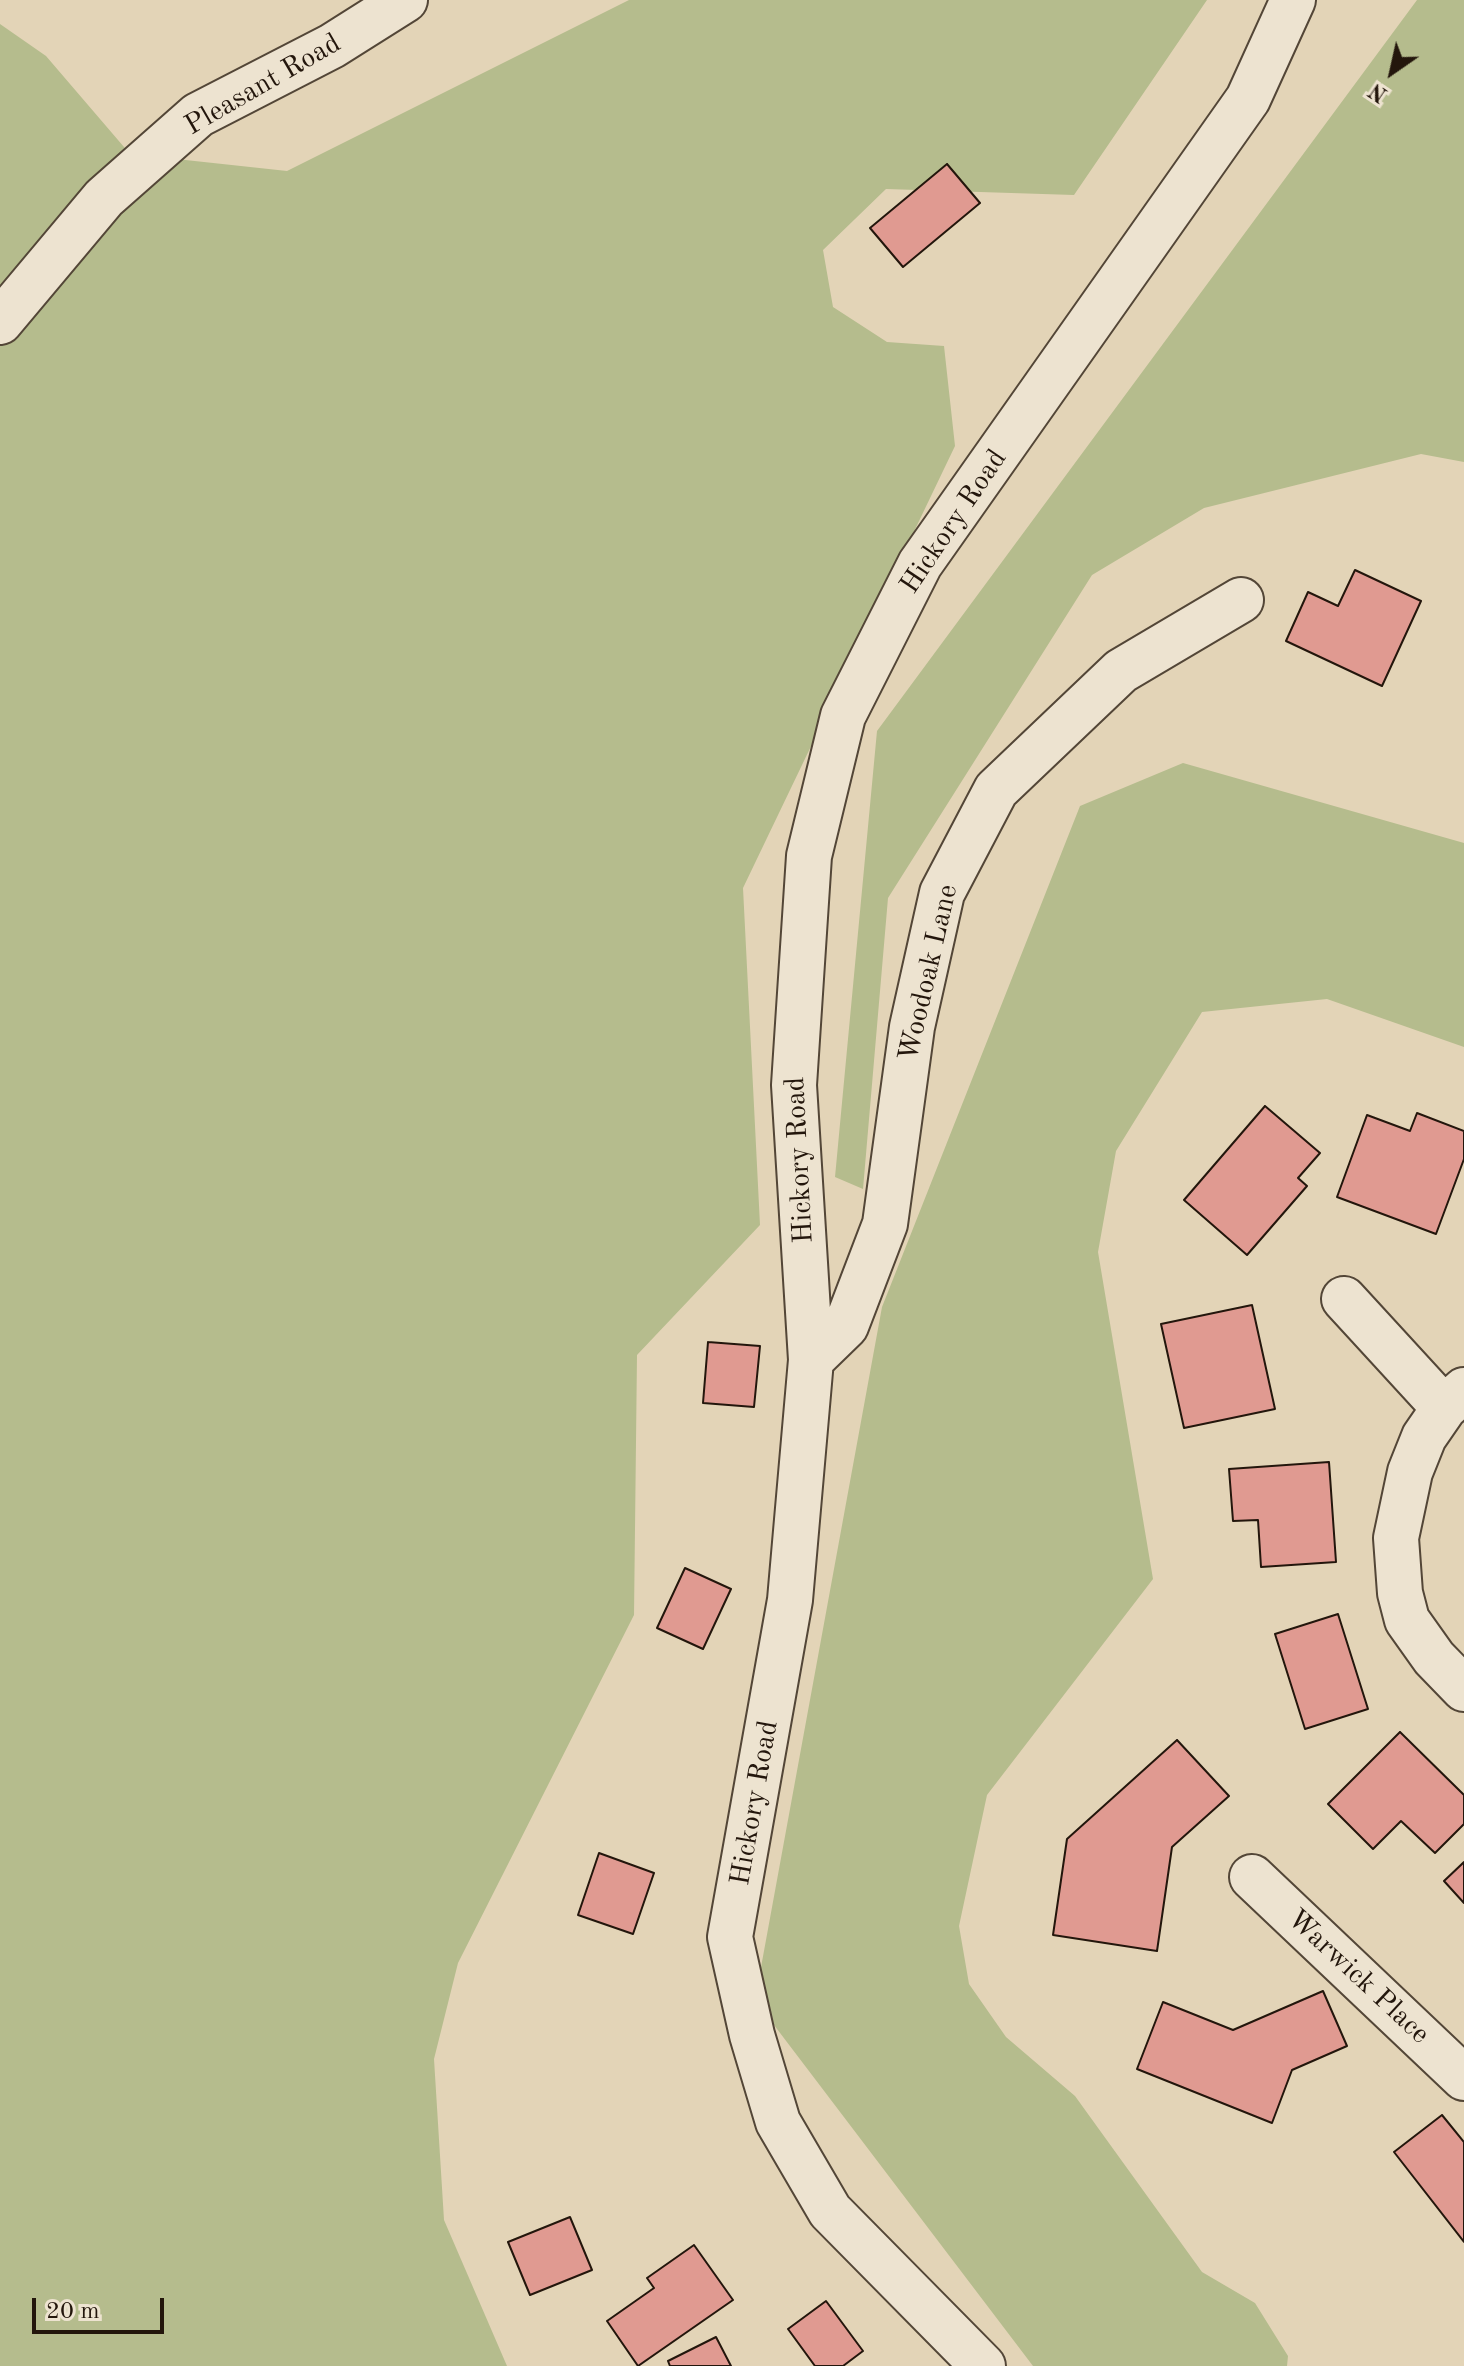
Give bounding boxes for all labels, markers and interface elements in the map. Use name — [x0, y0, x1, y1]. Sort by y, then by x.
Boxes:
street label: Pleasant Road — [179, 27, 347, 143]
north arrow — [1352, 32, 1432, 112]
text: N — [1365, 78, 1392, 106]
street label: Hickory Road — [893, 443, 1015, 601]
street label: Woodoak Lane — [892, 881, 966, 1065]
street label: Hickory Road — [779, 1076, 821, 1244]
street label: Hickory Road — [724, 1718, 786, 1888]
street label: Warwick Place — [1280, 1903, 1436, 2051]
scale bar — [36, 2282, 168, 2332]
text: 20 m — [46, 2300, 100, 2324]

